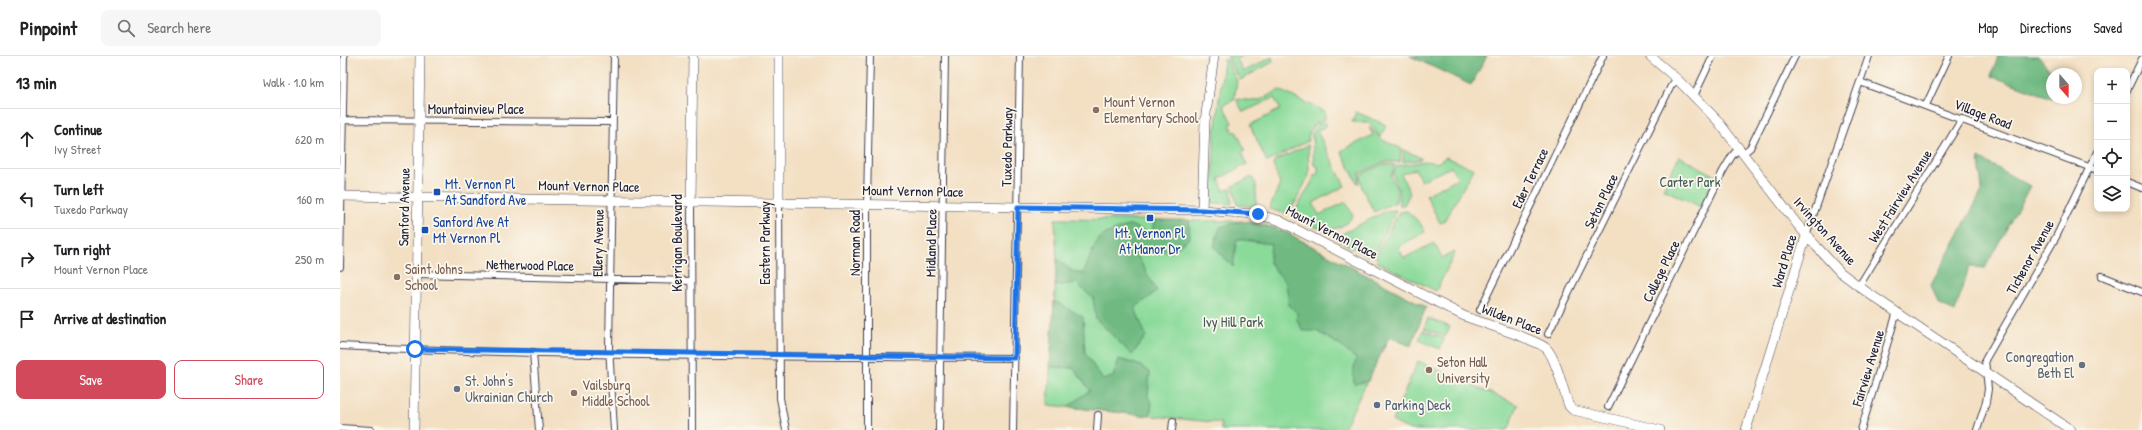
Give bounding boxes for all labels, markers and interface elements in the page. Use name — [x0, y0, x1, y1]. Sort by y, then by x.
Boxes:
search box — [101, 10, 381, 46]
text: Pinpoint — [20, 15, 77, 41]
icon: search — [115, 17, 137, 39]
text: Search here — [147, 17, 211, 38]
text: Map — [1978, 18, 1998, 37]
text: Directions — [2020, 18, 2071, 37]
text: Saved — [2093, 18, 2122, 37]
north arrow — [2046, 68, 2082, 104]
map controls — [2094, 68, 2130, 212]
button: + — [2094, 68, 2130, 104]
text: 13 min — [16, 71, 57, 94]
text: Walk · 1.0 km — [263, 73, 324, 91]
place label: Mount Vernon Elementary School — [1104, 92, 1199, 128]
street label: Village Road — [1951, 94, 2015, 134]
street label: Mountainview Place — [428, 99, 525, 118]
button: − — [2094, 104, 2130, 140]
marker: Mount Vernon Elementary School — [1091, 105, 1101, 115]
street label: Tuxedo Parkway — [996, 107, 1018, 187]
text: Continue — [54, 119, 102, 140]
icon: ahead — [16, 128, 38, 150]
text: 620 m — [295, 130, 324, 148]
text: Ivy Street — [54, 140, 101, 158]
button: locate — [2094, 140, 2130, 176]
street label: Eder Terrace — [1507, 144, 1553, 211]
street label: West Fairview Avenue — [1863, 145, 1936, 246]
street label: Sanford Avenue — [393, 167, 414, 246]
street label: Seton Place — [1579, 170, 1622, 231]
park label: Carter Park — [1660, 172, 1721, 191]
place label: Mt. Vernon Pl At Sandford Ave — [445, 174, 527, 209]
street label: Mount Vernon Place — [538, 175, 640, 196]
button: layers — [2094, 176, 2130, 212]
text: Turn left — [54, 179, 104, 200]
street label: Mount Vernon Place — [862, 180, 964, 201]
marker: Mt. Vernon Pl At Sandford Ave — [432, 187, 442, 197]
icon: left — [16, 188, 38, 210]
text: 160 m — [296, 190, 324, 208]
street label: Irvington Avenue — [1789, 193, 1861, 270]
street label: Kerrigan Boulevard — [667, 194, 687, 292]
text: Tuxedo Parkway — [54, 200, 128, 218]
street label: Mount Vernon Place — [1283, 200, 1382, 263]
street label: Eastern Parkway — [755, 201, 775, 285]
route end — [1249, 205, 1267, 223]
street label: Ellery Avenue — [587, 208, 609, 277]
street label: Midland Place — [920, 208, 941, 277]
street label: Norman Road — [845, 209, 864, 276]
place label: Sanford Ave At Mt Vernon Pl — [433, 212, 509, 247]
marker: Mt. Vernon Pl At Manor Dr — [1145, 213, 1155, 223]
street label: Tichenor Avenue — [2001, 216, 2058, 298]
place label: Mt. Vernon Pl At Manor Dr — [1115, 223, 1185, 258]
marker: Sanford Ave At Mt Vernon Pl — [420, 225, 430, 235]
street label: Ward Place — [1766, 231, 1801, 290]
street label: College Place — [1637, 236, 1685, 305]
text: Turn right — [54, 239, 110, 260]
icon: right — [16, 248, 38, 270]
text: 250 m — [295, 250, 324, 268]
street label: Netherwood Place — [486, 254, 575, 275]
place label: Saint Johns School — [405, 259, 463, 294]
text: Mount Vernon Place — [54, 260, 148, 278]
marker: Saint Johns School — [392, 272, 402, 282]
street label: Wilden Place — [1479, 298, 1545, 339]
icon: arrive — [16, 308, 38, 330]
text: Arrive at destination — [54, 308, 166, 329]
park label: Ivy Hill Park — [1203, 312, 1263, 332]
street label: Fairview Avenue — [1847, 327, 1888, 409]
route start — [406, 340, 424, 358]
place label: Congregation Beth El — [2006, 347, 2074, 382]
place label: Seton Hall University — [1437, 352, 1490, 388]
button: Save — [16, 360, 166, 399]
button: Share — [174, 360, 324, 399]
marker: Congregation Beth El — [2077, 360, 2087, 370]
marker: Seton Hall University — [1424, 365, 1434, 375]
place label: St. John's Ukrainian Church — [465, 371, 553, 406]
place label: Vailsburg Middle School — [582, 375, 650, 410]
marker: St. John's Ukrainian Church — [452, 384, 462, 394]
marker: Vailsburg Middle School — [569, 388, 579, 398]
place label: Parking Deck — [1385, 395, 1451, 415]
marker: Parking Deck — [1372, 400, 1382, 410]

